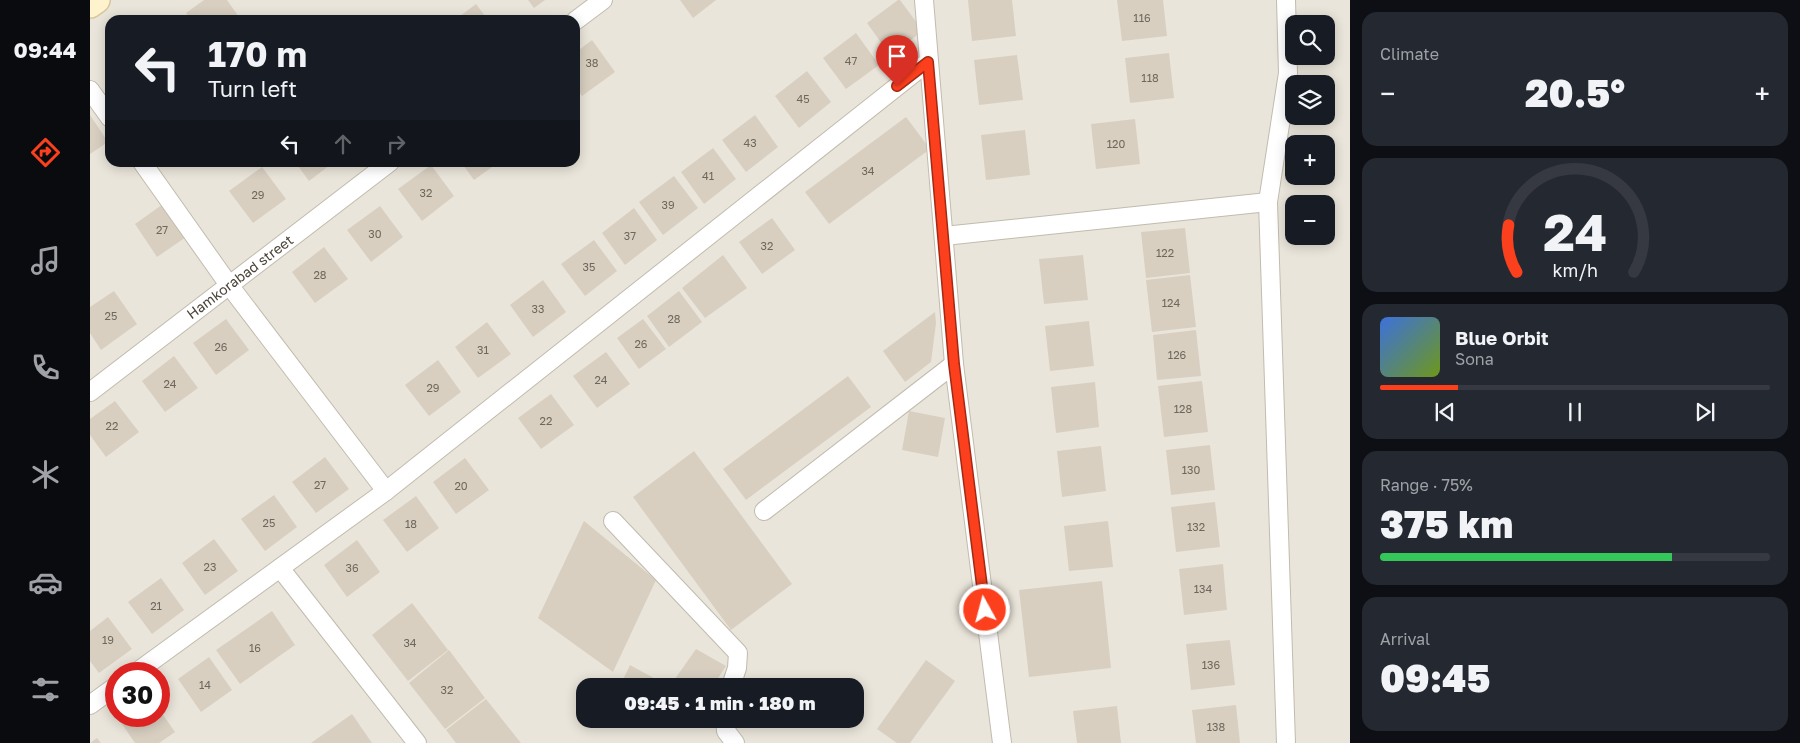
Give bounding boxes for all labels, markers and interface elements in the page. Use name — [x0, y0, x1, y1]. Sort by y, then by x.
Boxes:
house number: 116 — [1133, 11, 1151, 24]
map controls — [1285, 15, 1335, 245]
button: search — [1285, 15, 1335, 65]
text: 170 m — [208, 33, 307, 75]
icon: left — [125, 35, 190, 100]
pin — [876, 35, 918, 86]
text: 09:44 — [14, 36, 76, 63]
icon: arrive — [883, 42, 911, 70]
text: Climate — [1380, 44, 1439, 64]
house number: 47 — [845, 54, 857, 67]
house number: 38 — [585, 56, 599, 69]
text: 20.5° — [1525, 70, 1625, 115]
house number: 118 — [1141, 71, 1159, 84]
text: Turn left — [208, 75, 297, 102]
button: layers — [1285, 75, 1335, 125]
text: − — [1380, 77, 1395, 110]
text: + — [1755, 77, 1770, 110]
house number: 45 — [796, 92, 810, 105]
icon: left — [276, 130, 304, 158]
icon: ahead — [329, 130, 357, 158]
icon: right — [382, 130, 410, 158]
icon: directions — [28, 135, 63, 170]
button: + — [1285, 135, 1335, 185]
house number: 43 — [743, 136, 757, 149]
house number: 120 — [1107, 137, 1125, 150]
house number: 34 — [861, 164, 875, 177]
house number: 41 — [702, 169, 714, 182]
house number: 32 — [420, 186, 432, 199]
house number: 29 — [251, 188, 265, 201]
button: − — [1285, 195, 1335, 245]
house number: 39 — [661, 198, 675, 211]
text: 24 — [1543, 200, 1607, 262]
house number: 27 — [156, 223, 168, 236]
house number: 30 — [368, 227, 382, 240]
house number: 37 — [624, 229, 636, 242]
street label: Hamkorabad street — [183, 231, 296, 322]
house number: 32 — [761, 239, 773, 252]
icon: music — [28, 243, 63, 278]
house number: 122 — [1156, 246, 1174, 259]
text: km/h — [1552, 259, 1598, 281]
house number: 35 — [583, 260, 595, 273]
house number: 28 — [313, 268, 327, 281]
house number: 124 — [1162, 296, 1180, 309]
house number: 33 — [532, 302, 544, 315]
house number: 25 — [105, 309, 117, 322]
house number: 28 — [667, 312, 681, 325]
text: Blue Orbit — [1455, 326, 1549, 349]
house number: 26 — [634, 337, 648, 350]
house number: 26 — [214, 340, 228, 353]
house number: 31 — [477, 343, 489, 356]
house number: 126 — [1168, 348, 1187, 361]
text: Sona — [1455, 349, 1494, 369]
icon: phone — [28, 350, 63, 385]
house number: 24 — [594, 373, 608, 386]
house number: 24 — [163, 377, 177, 390]
house number: 29 — [426, 381, 440, 394]
icon: previous — [1431, 398, 1459, 426]
icon: pause — [1561, 398, 1589, 426]
icon: next — [1691, 398, 1719, 426]
house number: 128 — [1174, 402, 1192, 415]
house number: 22 — [540, 414, 552, 427]
house number: 22 — [106, 419, 118, 432]
icon: climate — [28, 457, 63, 492]
house number: 130 — [1182, 463, 1200, 476]
text: Range · 75% — [1380, 475, 1473, 495]
house number: 27 — [314, 478, 326, 491]
house number: 20 — [454, 479, 468, 492]
text: 375 km — [1380, 501, 1513, 546]
house number: 25 — [263, 516, 275, 529]
house number: 18 — [405, 517, 417, 530]
house number: 132 — [1187, 520, 1205, 533]
house number: 23 — [204, 560, 216, 573]
house number: 36 — [345, 561, 359, 574]
icon: car — [28, 565, 63, 600]
house number: 134 — [1194, 582, 1213, 595]
position arrow — [958, 583, 1010, 635]
house number: 21 — [150, 599, 162, 612]
text: Arrival — [1380, 629, 1430, 649]
house number: 19 — [102, 633, 114, 646]
house number: 34 — [403, 636, 417, 649]
house number: 16 — [249, 641, 261, 654]
text: 09:45 — [1380, 655, 1490, 700]
house number: 136 — [1202, 658, 1221, 671]
speed limit sign: 30 — [105, 662, 170, 727]
icon: filters — [28, 672, 63, 707]
house number: 14 — [199, 678, 211, 691]
house number: 32 — [441, 683, 453, 696]
text: 09:45 · 1 min · 180 m — [624, 691, 816, 714]
house number: 138 — [1207, 720, 1226, 733]

